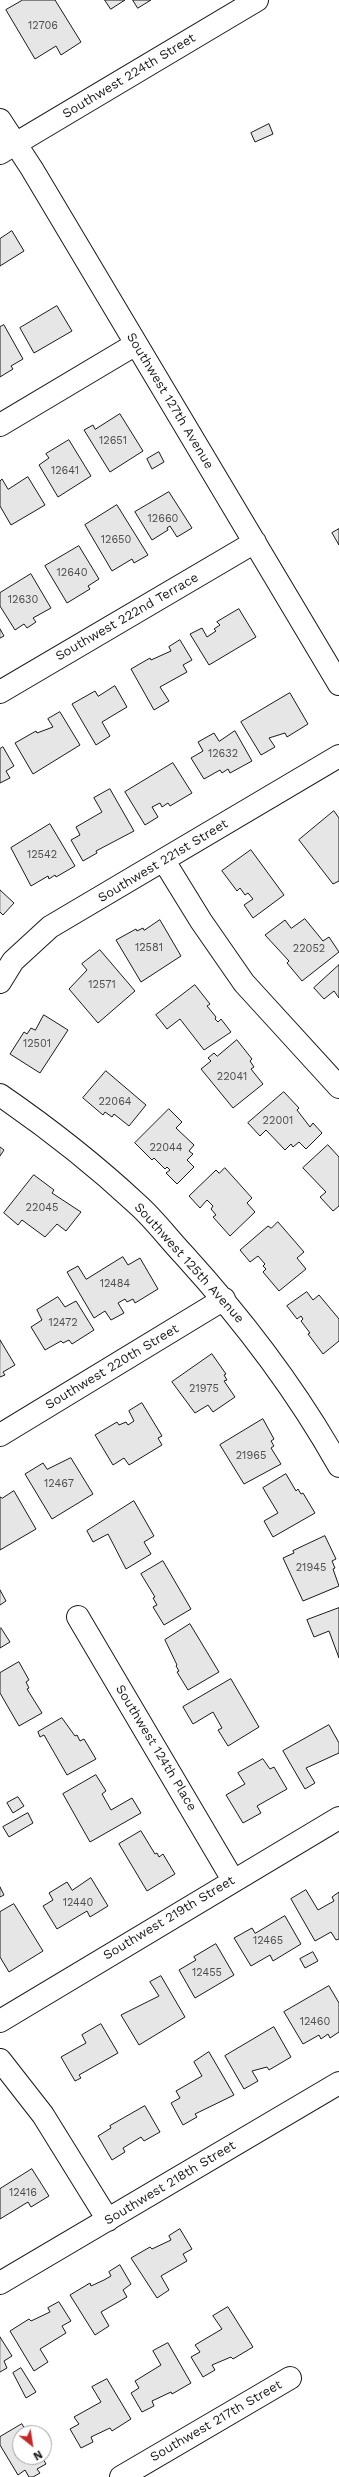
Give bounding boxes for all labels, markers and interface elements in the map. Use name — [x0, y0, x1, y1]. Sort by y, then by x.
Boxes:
house number: 12706 — [28, 19, 58, 33]
street label: Southwest 224th Street — [60, 30, 198, 122]
street label: Southwest 127th Avenue — [123, 330, 217, 472]
house number: 12651 — [99, 434, 127, 448]
house number: 12641 — [51, 464, 79, 478]
house number: 12660 — [148, 512, 178, 526]
house number: 12650 — [101, 533, 131, 547]
house number: 12640 — [57, 566, 87, 580]
street label: Southwest 222nd Terrace — [53, 570, 201, 664]
house number: 12630 — [8, 593, 38, 607]
house number: 12632 — [208, 747, 238, 761]
street label: Southwest 221st Street — [95, 816, 231, 906]
house number: 12542 — [27, 848, 57, 862]
house number: 12581 — [135, 941, 163, 955]
house number: 22052 — [293, 942, 325, 956]
house number: 12571 — [88, 978, 116, 992]
house number: 12501 — [23, 1037, 51, 1051]
house number: 22041 — [217, 1070, 247, 1084]
house number: 22064 — [98, 1095, 132, 1109]
house number: 22001 — [263, 1114, 293, 1128]
house number: 22044 — [149, 1141, 183, 1155]
street label: Southwest 125th Avenue — [131, 1200, 247, 1326]
house number: 22045 — [26, 1201, 58, 1215]
house number: 12484 — [100, 1277, 130, 1291]
house number: 12472 — [48, 1316, 78, 1330]
street label: Southwest 220th Street — [43, 1321, 181, 1413]
house number: 21975 — [189, 1382, 219, 1396]
house number: 21965 — [236, 1449, 266, 1463]
house number: 12467 — [44, 1477, 74, 1491]
house number: 21945 — [296, 1561, 326, 1575]
street label: Southwest 124th Place — [112, 1682, 200, 1814]
street label: Southwest 219th Street — [101, 1873, 237, 1963]
house number: 12440 — [63, 1896, 93, 1910]
house number: 12465 — [253, 1934, 283, 1948]
house number: 12455 — [192, 1966, 222, 1980]
house number: 12460 — [300, 2015, 330, 2029]
street label: Southwest 218th Street — [102, 2138, 238, 2228]
house number: 12416 — [9, 2186, 37, 2200]
street label: Southwest 217th Street — [147, 2377, 285, 2465]
north arrow — [12, 2425, 52, 2465]
text: N — [31, 2447, 45, 2463]

